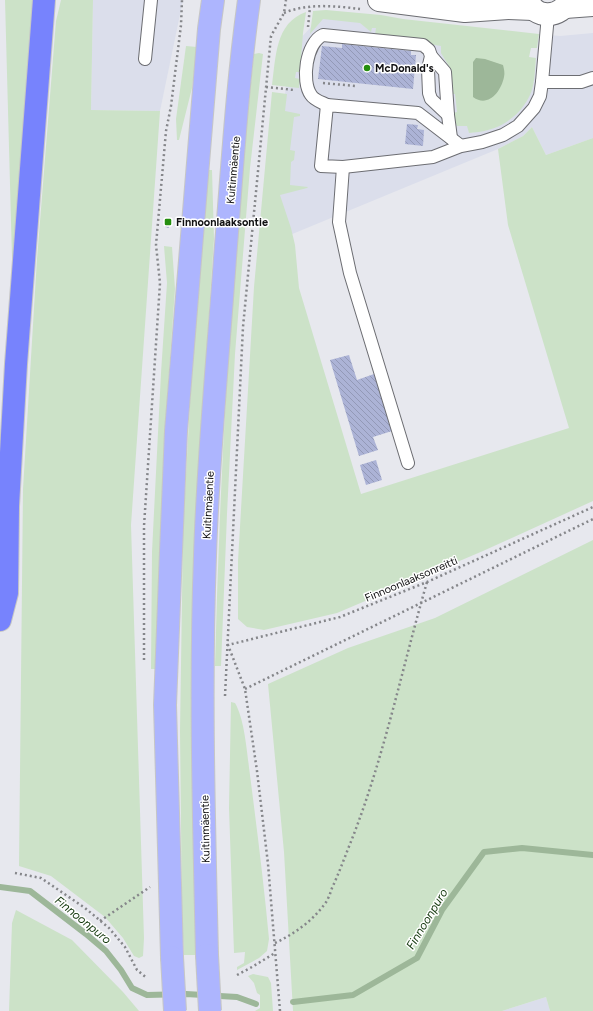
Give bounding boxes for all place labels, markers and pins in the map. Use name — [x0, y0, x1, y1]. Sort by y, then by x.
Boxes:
place label: McDonald's — [375, 62, 434, 75]
marker: McDonald's — [362, 63, 372, 73]
place label: Finnoonlaaksontie — [176, 216, 268, 229]
marker: Finnoonlaaksontie — [163, 217, 173, 227]

